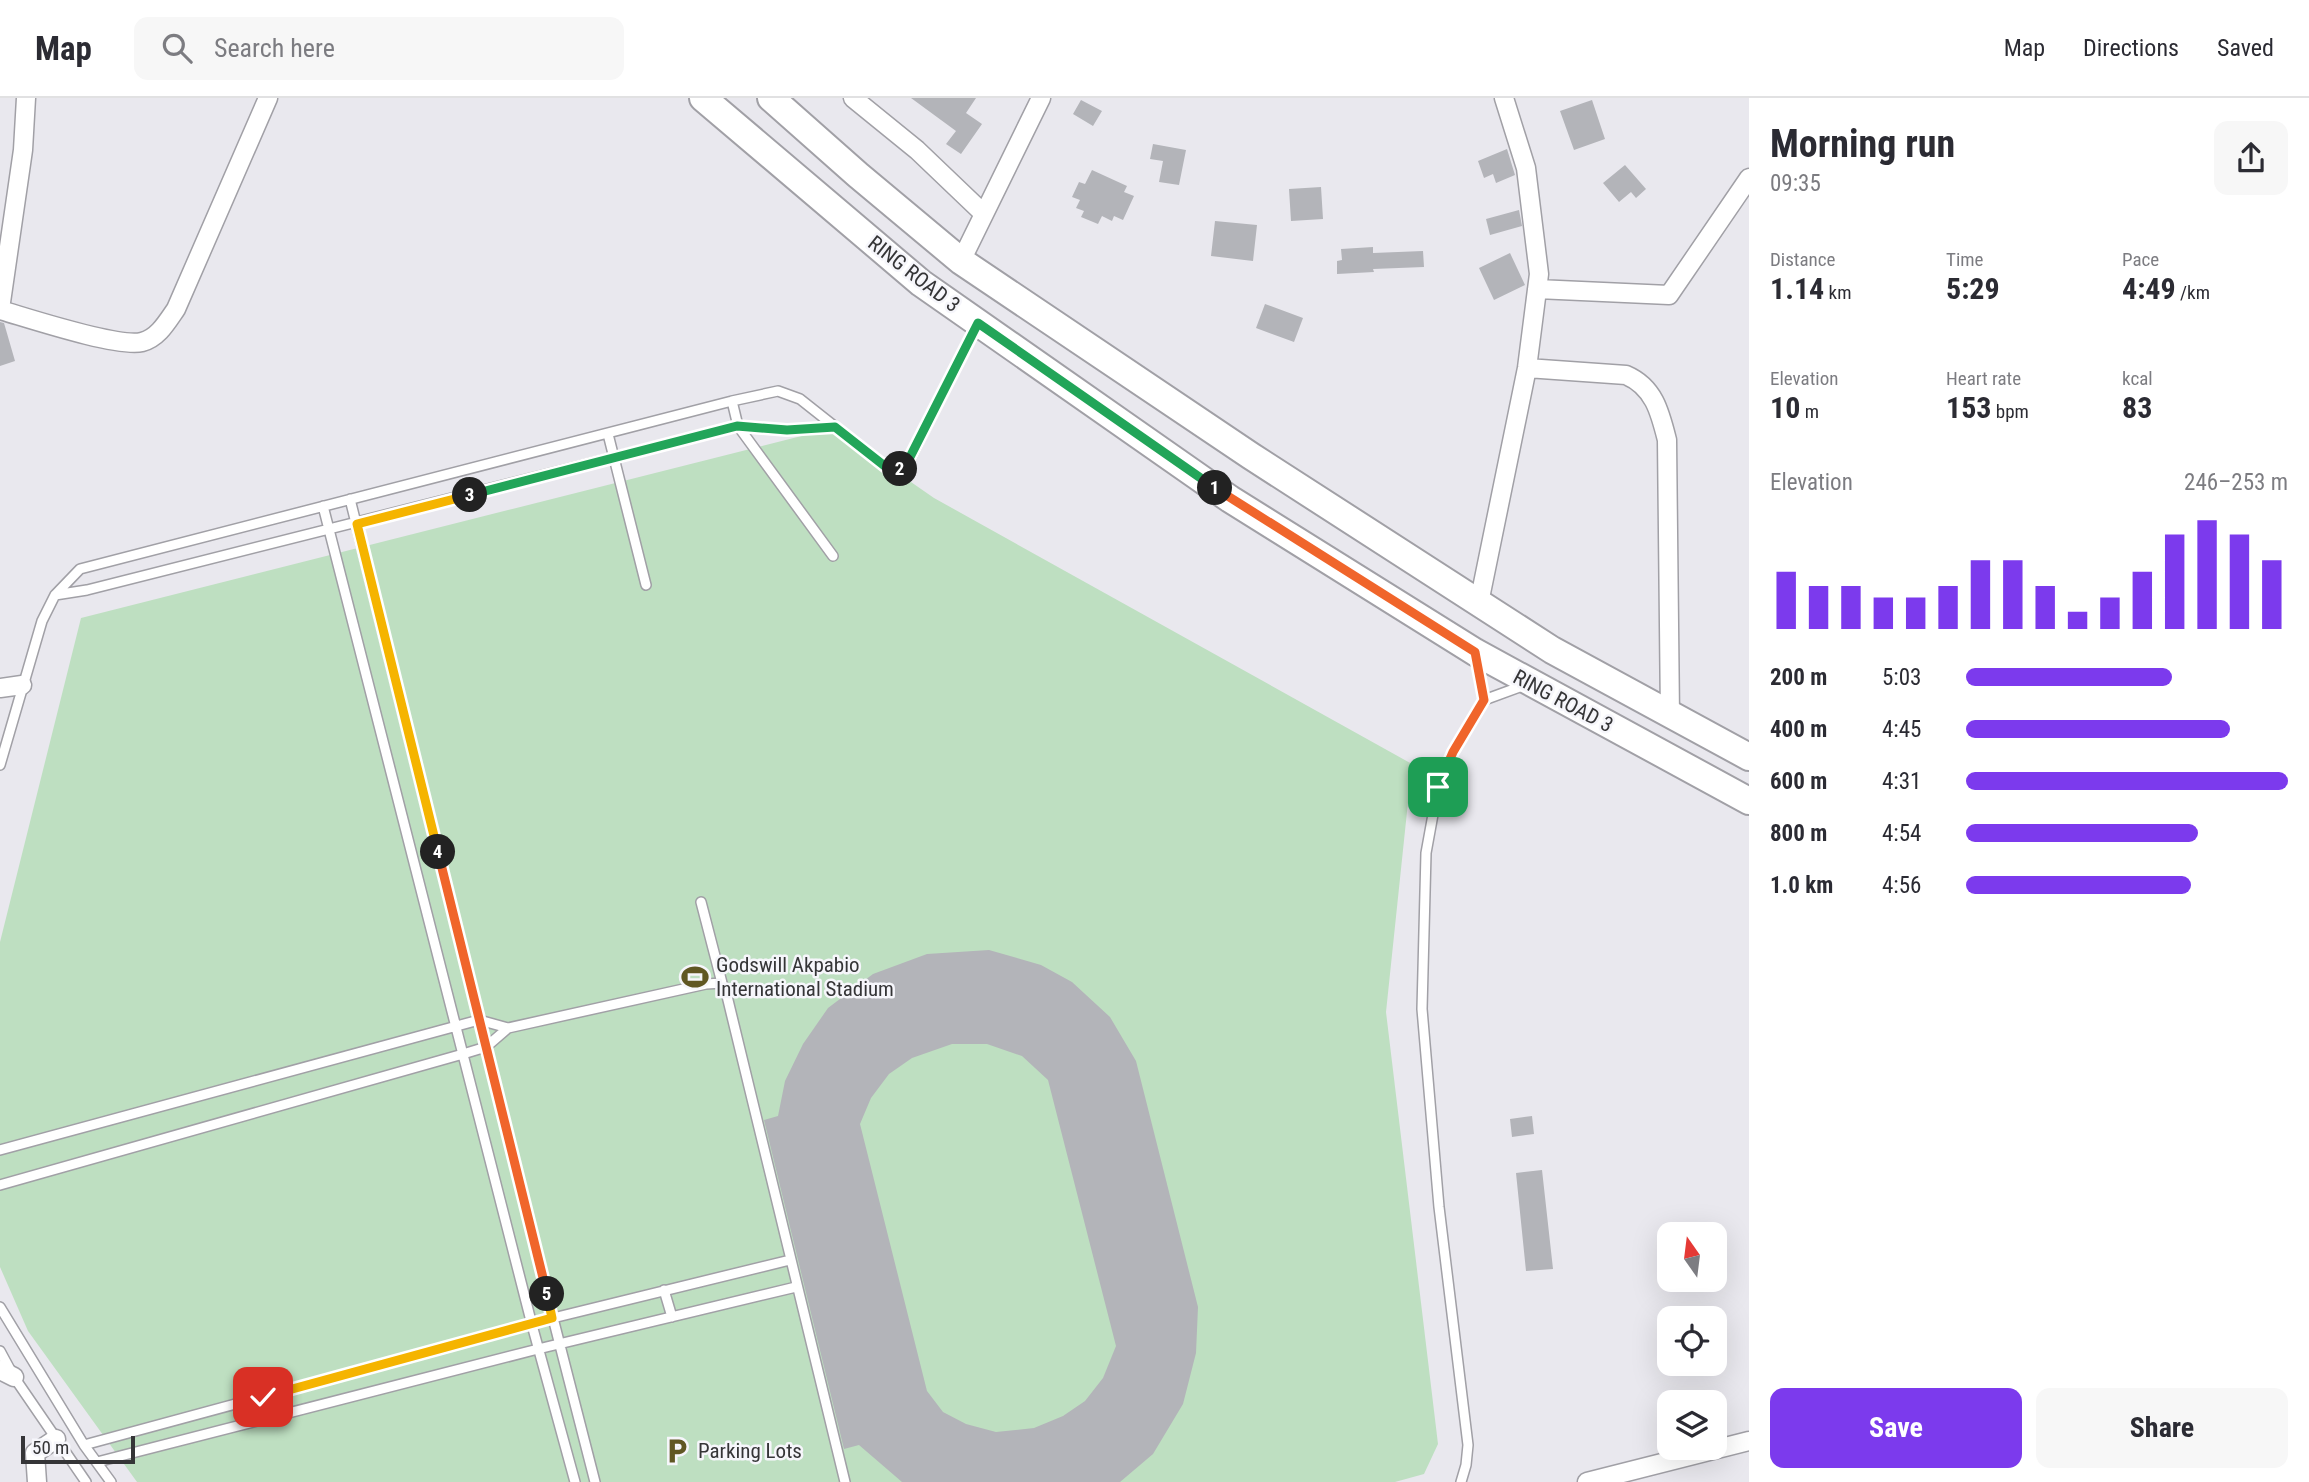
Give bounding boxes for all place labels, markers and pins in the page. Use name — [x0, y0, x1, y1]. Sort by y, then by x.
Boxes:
pin: 2 — [883, 452, 918, 486]
pin: 1 — [1198, 470, 1232, 506]
pin: 3 — [452, 478, 488, 512]
pin — [1408, 757, 1468, 817]
pin: 4 — [420, 834, 456, 870]
place label: Godswill Akpabio International Stadium — [716, 953, 894, 1001]
sports icon: Godswill Akpabio International Stadium — [680, 962, 710, 992]
pin: 5 — [530, 1276, 564, 1312]
pin — [233, 1367, 293, 1427]
parking icon: Parking Lots — [662, 1436, 692, 1466]
place label: Parking Lots — [698, 1439, 802, 1463]

